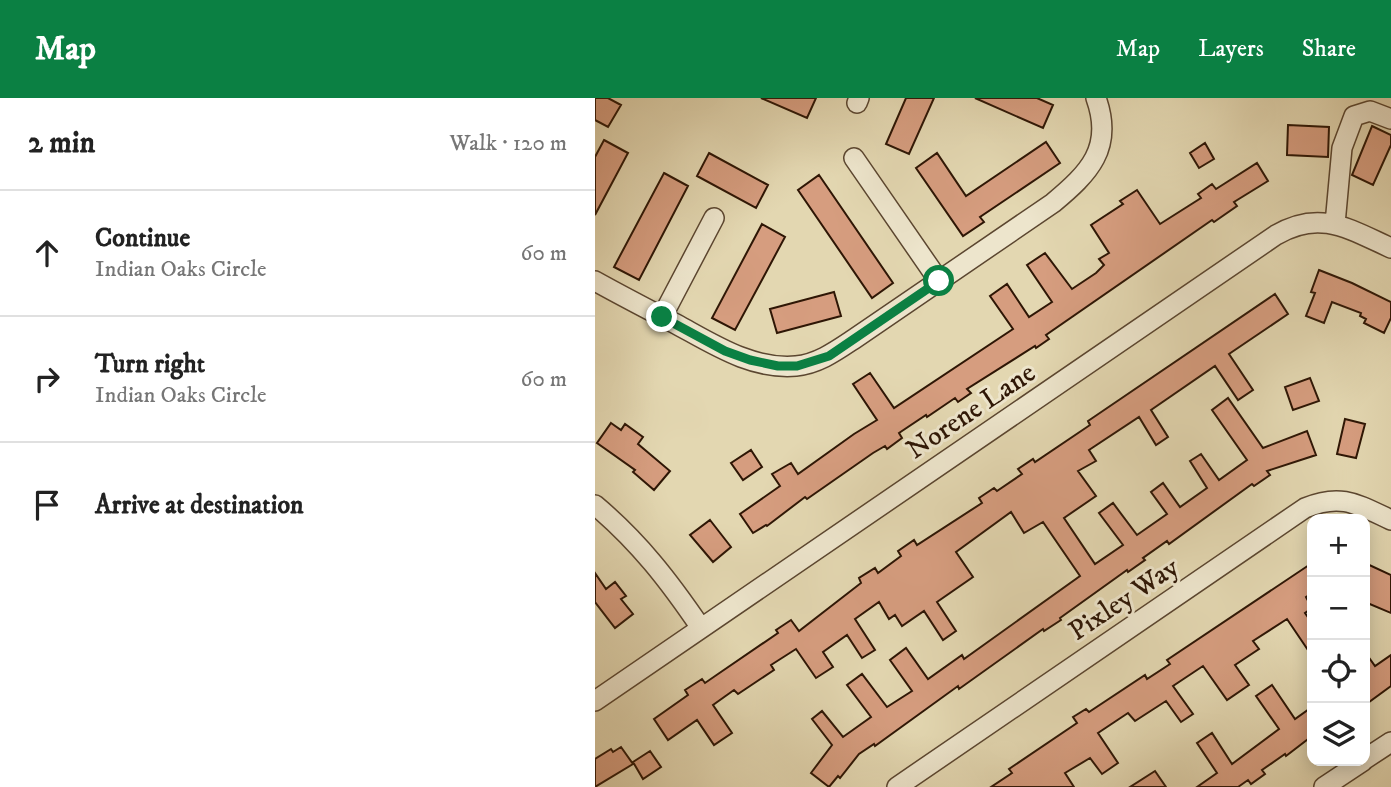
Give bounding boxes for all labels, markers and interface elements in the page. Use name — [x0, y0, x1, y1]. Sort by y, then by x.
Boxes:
text: Map — [35, 29, 96, 70]
text: Map — [1116, 34, 1160, 64]
text: Layers — [1198, 34, 1264, 64]
text: Share — [1302, 34, 1356, 64]
text: 2 min — [28, 125, 95, 162]
text: Walk · 120 m — [449, 129, 567, 158]
text: Continue — [95, 222, 190, 255]
icon: ahead — [28, 234, 66, 272]
text: 60 m — [520, 239, 567, 268]
text: Indian Oaks Circle — [95, 255, 267, 284]
route start — [923, 265, 954, 296]
route end — [646, 301, 677, 332]
text: Turn right — [95, 348, 205, 381]
street label: Norene Lane — [900, 355, 1042, 467]
icon: right — [28, 360, 66, 398]
text: 60 m — [520, 365, 567, 394]
text: Indian Oaks Circle — [95, 381, 267, 410]
icon: arrive — [28, 486, 66, 524]
text: Arrive at destination — [95, 489, 304, 522]
map controls — [1307, 514, 1370, 766]
button: + — [1307, 514, 1370, 577]
street label: Pixley Way — [1062, 549, 1186, 649]
button: − — [1307, 577, 1370, 640]
button: locate — [1307, 640, 1370, 703]
button: layers — [1307, 703, 1370, 766]

